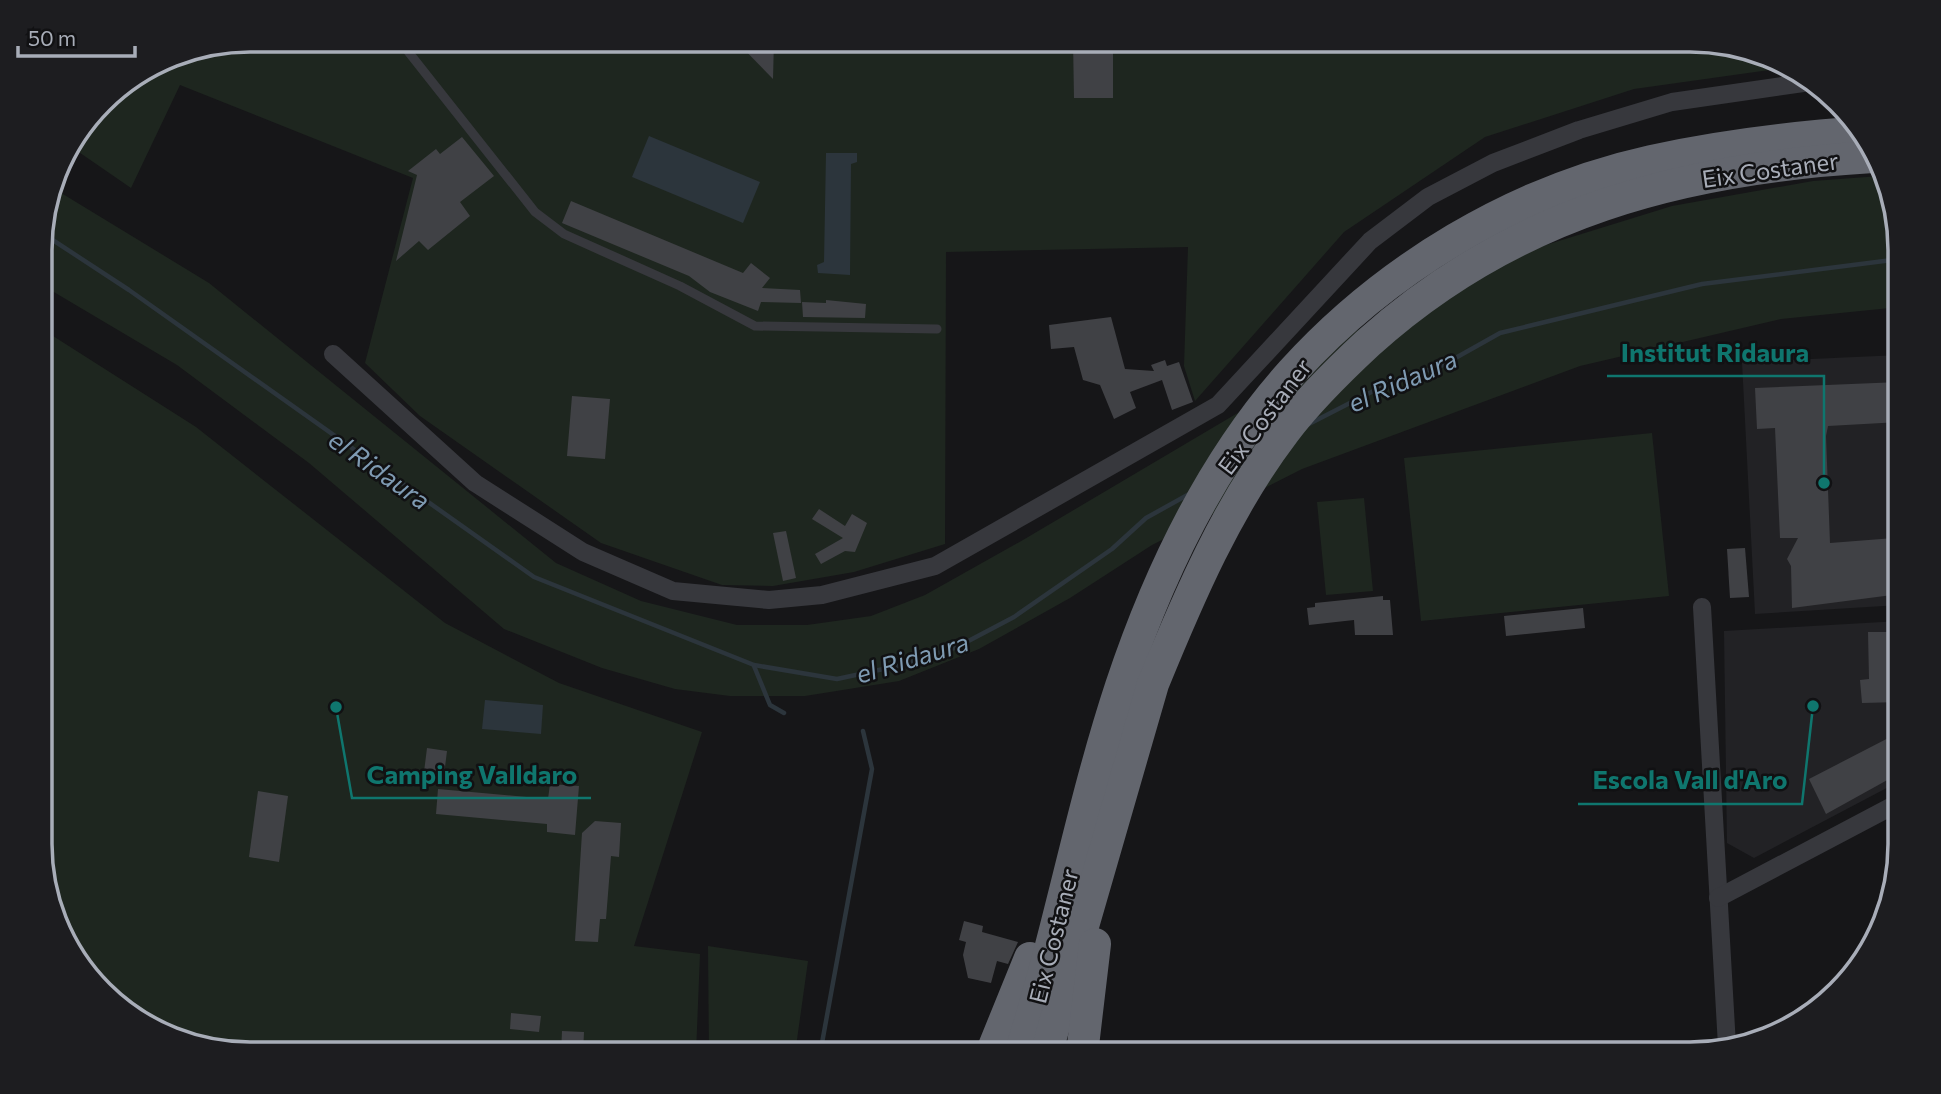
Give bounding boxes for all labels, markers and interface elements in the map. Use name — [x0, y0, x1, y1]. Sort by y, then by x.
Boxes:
scale bar — [18, 14, 135, 58]
text: 50 m — [28, 25, 76, 50]
street label: Eix Costaner — [1700, 145, 1841, 193]
callout: Institut Ridaura — [1607, 329, 1824, 376]
text: Institut Ridaura — [1621, 336, 1809, 367]
water label: el Ridaura — [1343, 342, 1461, 418]
street label: Eix Costaner — [1211, 352, 1317, 480]
water label: el Ridaura — [323, 423, 437, 515]
water label: el Ridaura — [852, 625, 972, 689]
callout: Camping Valldaro — [352, 751, 591, 798]
callout: Escola Vall d'Aro — [1578, 757, 1802, 804]
text: Camping Valldaro — [367, 758, 577, 789]
text: Escola Vall d'Aro — [1592, 763, 1788, 794]
street label: Eix Costaner — [1022, 865, 1084, 1006]

